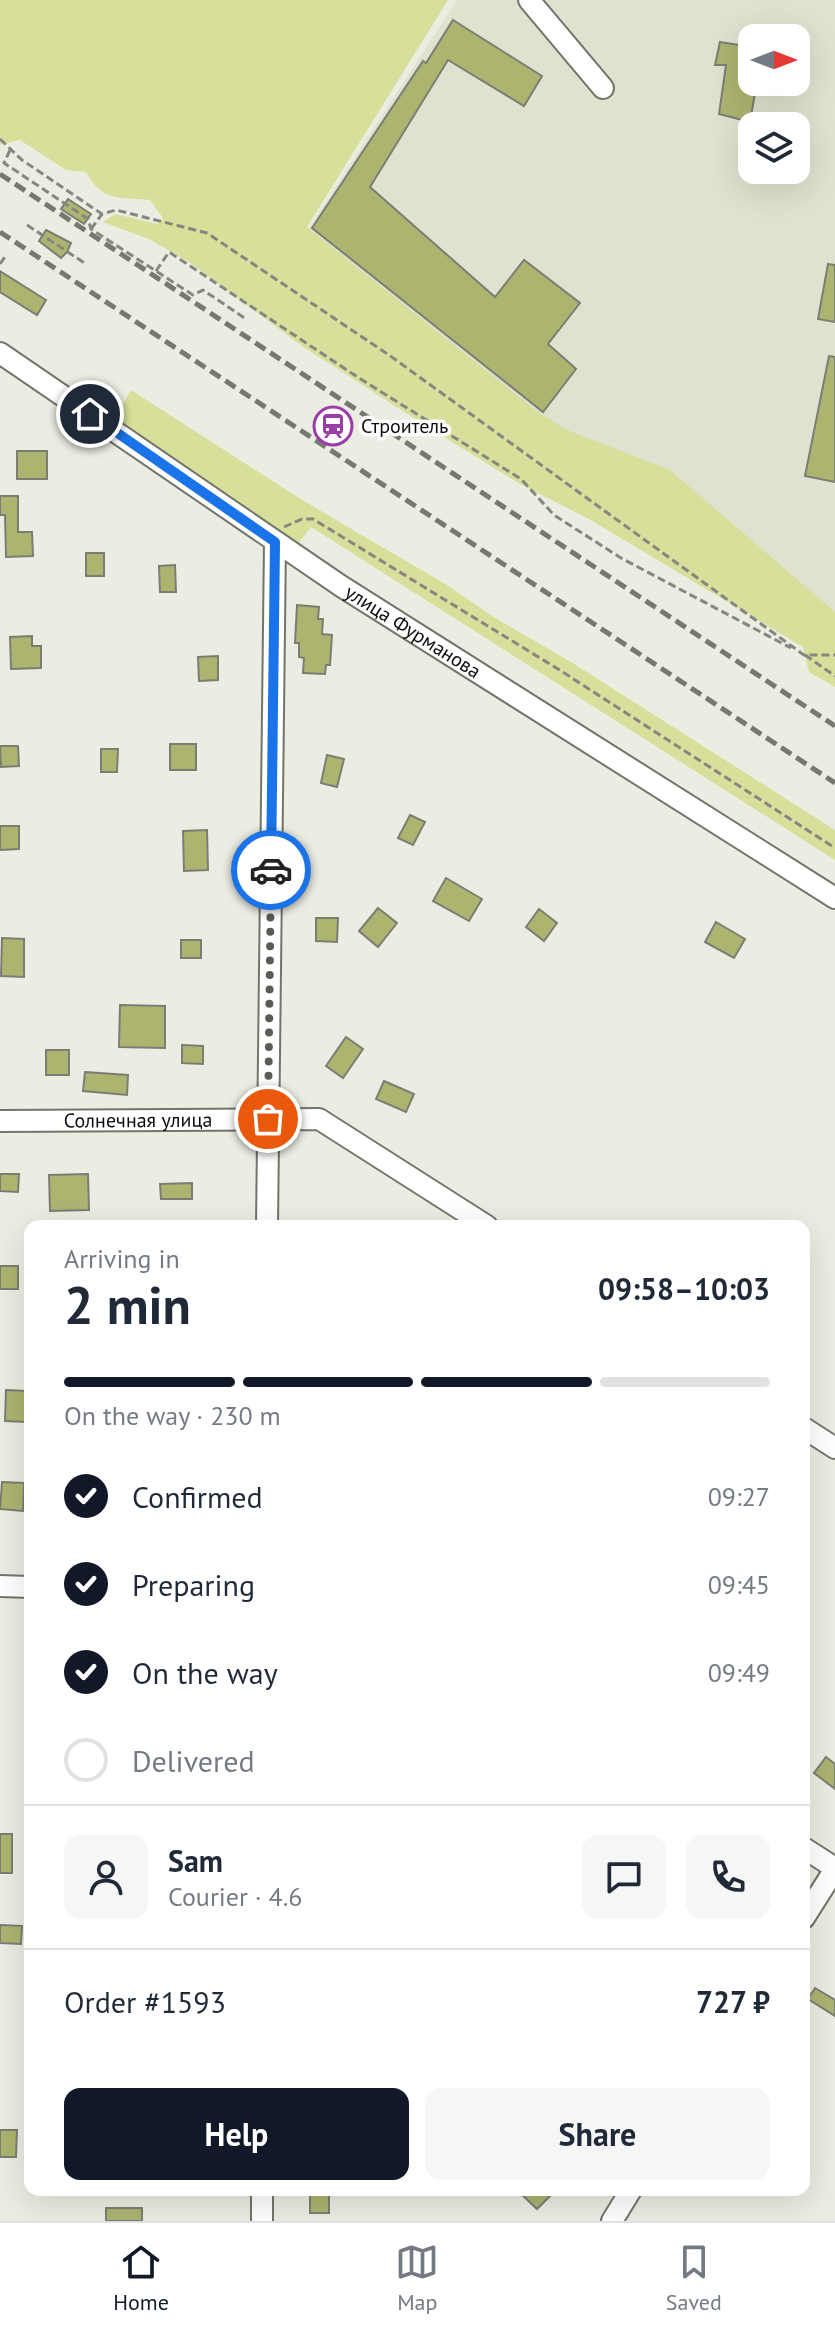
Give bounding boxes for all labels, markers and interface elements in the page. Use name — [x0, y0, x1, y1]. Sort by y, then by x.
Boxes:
north arrow — [738, 24, 810, 96]
map controls — [738, 24, 810, 184]
button: layers — [738, 112, 810, 184]
pin — [56, 380, 124, 448]
icon: home — [68, 392, 112, 436]
station icon: Строитель — [312, 405, 354, 447]
place label: Строитель — [361, 413, 448, 439]
street label: улица Фурманова — [340, 579, 486, 684]
courier — [231, 830, 311, 910]
icon: car — [249, 848, 293, 892]
pin — [234, 1085, 302, 1153]
icon: bag — [246, 1097, 290, 1141]
street label: Солнечная улица — [64, 1107, 212, 1134]
text: Arriving in — [64, 1242, 180, 1275]
text: 09:58–10:03 — [598, 1269, 770, 1308]
text: 2 min — [64, 1271, 191, 1338]
text: On the way · 230 m — [64, 1399, 281, 1432]
icon: check — [64, 1474, 108, 1518]
text: Confirmed — [132, 1477, 263, 1516]
text: 09:27 — [708, 1480, 770, 1513]
icon: check — [64, 1562, 108, 1606]
text: Preparing — [132, 1565, 255, 1604]
text: 09:45 — [708, 1568, 770, 1601]
icon: check — [64, 1650, 108, 1694]
text: On the way — [132, 1653, 278, 1692]
text: 09:49 — [708, 1656, 770, 1689]
text: Delivered — [132, 1741, 255, 1780]
button: person — [64, 1835, 148, 1919]
button: chat — [582, 1835, 666, 1919]
button: phone — [686, 1835, 770, 1919]
text: Sam — [168, 1841, 223, 1880]
text: Courier · 4.6 — [168, 1880, 302, 1913]
text: Order #1593 — [64, 1982, 226, 2021]
text: 727 ₽ — [696, 1982, 770, 2021]
button: Help — [64, 2088, 409, 2180]
button: Share — [425, 2088, 770, 2180]
tab: Home — [113, 2240, 169, 2316]
tab: Map — [395, 2240, 439, 2316]
tab: Saved — [666, 2240, 722, 2316]

